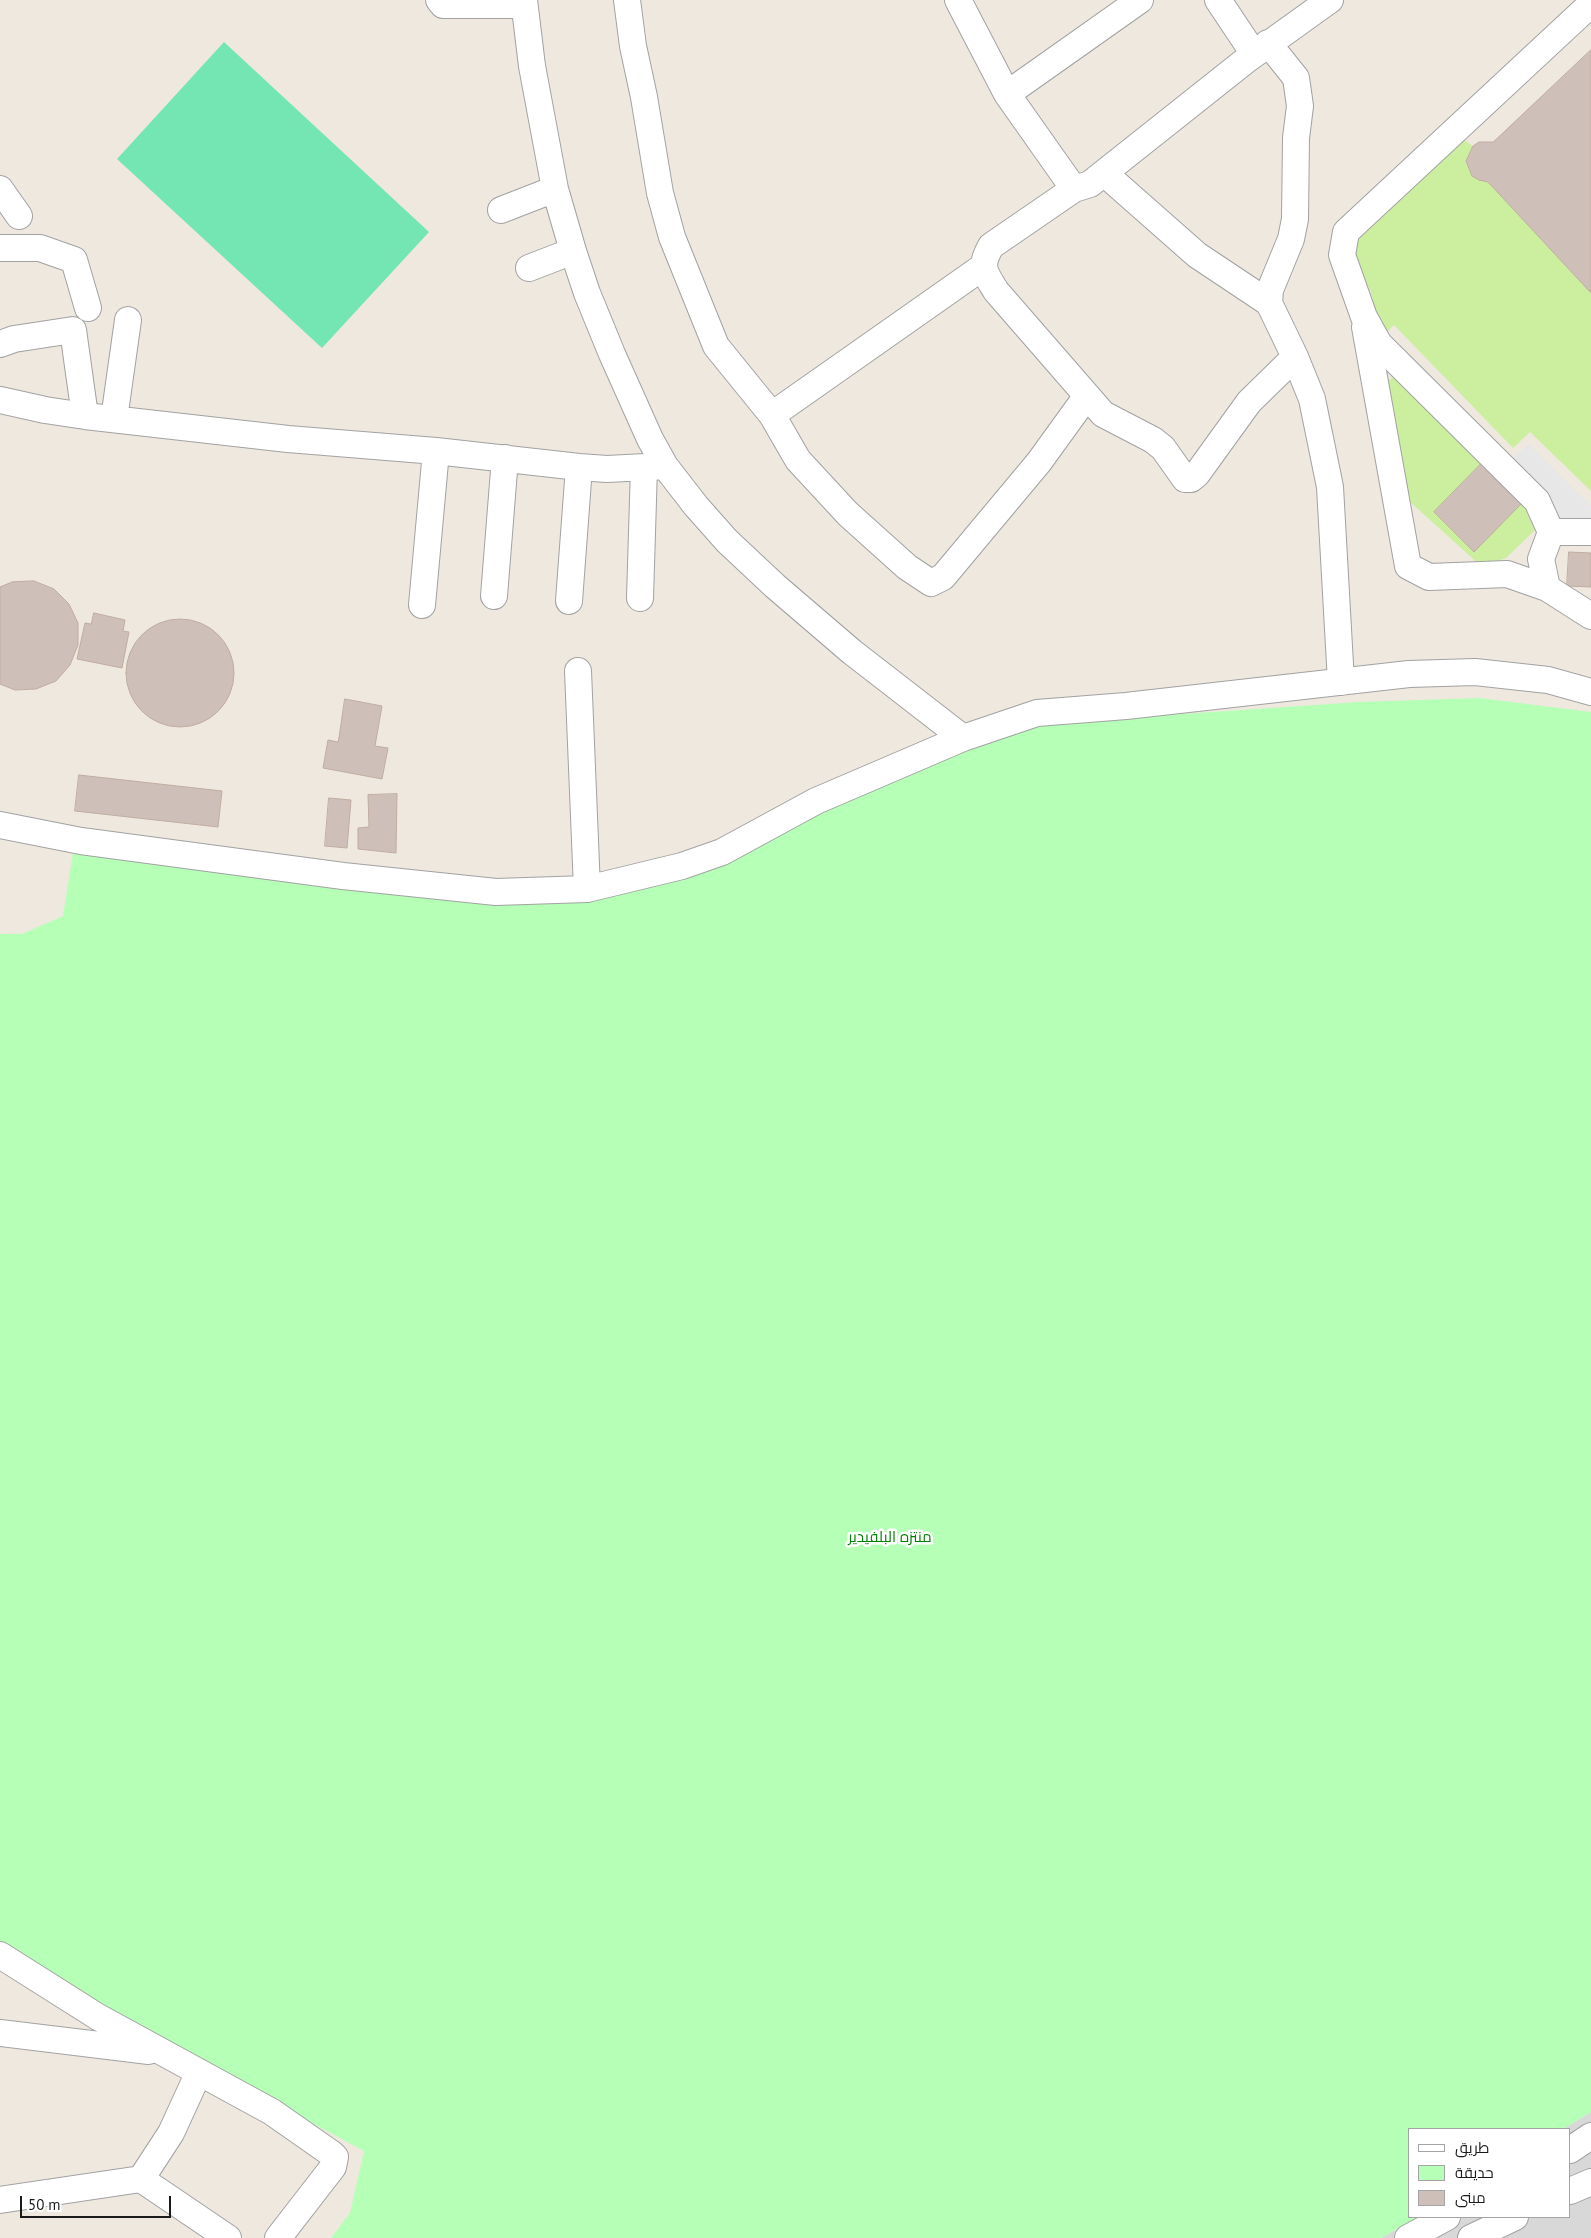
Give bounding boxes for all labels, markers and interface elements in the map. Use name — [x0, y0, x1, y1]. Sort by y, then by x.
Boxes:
park label: منتزه البلفيدير — [848, 1529, 932, 1547]
legend — [1408, 2128, 1571, 2218]
text: طريق — [1455, 2138, 1489, 2157]
text: حديقة — [1455, 2163, 1494, 2182]
scale bar — [22, 2186, 174, 2218]
text: مبنى — [1455, 2188, 1486, 2207]
text: 50 m — [28, 2195, 61, 2214]

